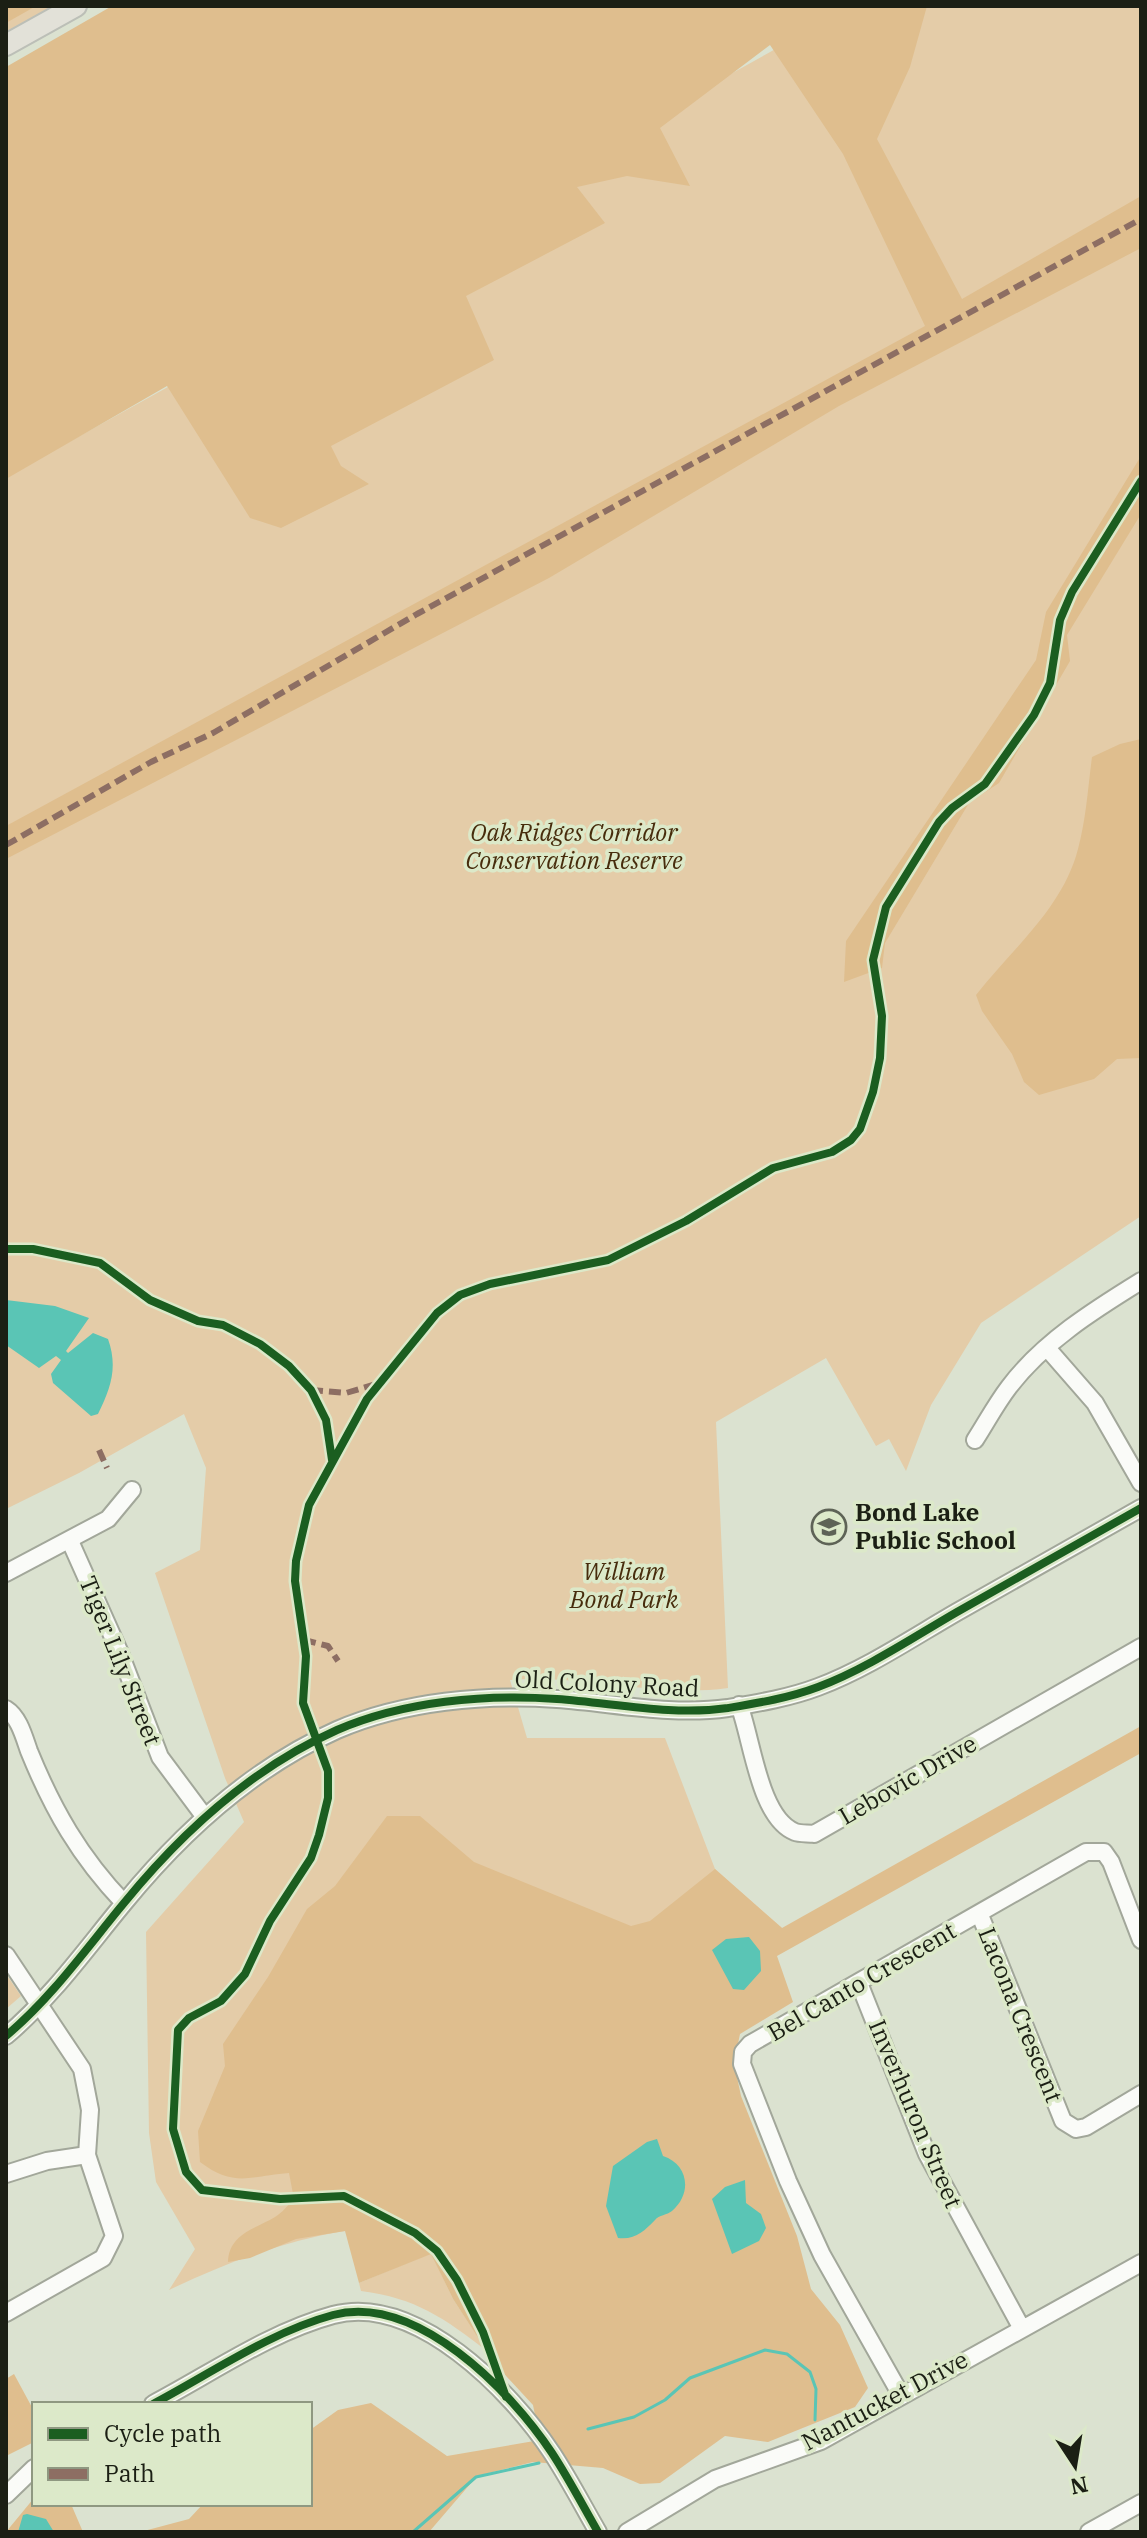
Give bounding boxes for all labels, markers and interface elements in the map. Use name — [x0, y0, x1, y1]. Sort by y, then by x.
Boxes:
park label: Oak Ridges Corridor Conservation Reserve — [465, 816, 683, 876]
place label: Bond Lake Public School — [855, 1496, 1016, 1556]
school or university icon: Bond Lake Public School — [810, 1508, 848, 1546]
park label: William Bond Park — [569, 1555, 679, 1615]
street label: Tiger Lily Street — [72, 1571, 169, 1750]
street label: Old Colony Road — [514, 1662, 700, 1704]
street label: Lebovic Drive — [833, 1727, 982, 1831]
street label: Bel Canto Crescent — [762, 1914, 961, 2048]
street label: Lacona Crescent — [971, 1922, 1071, 2107]
street label: Inverhuron Street — [862, 2015, 970, 2213]
street label: Nantucket Drive — [796, 2343, 973, 2457]
legend — [32, 2402, 312, 2506]
text: Cycle path — [104, 2417, 221, 2449]
north arrow — [1035, 2426, 1115, 2506]
text: Path — [104, 2457, 155, 2489]
text: N — [1068, 2470, 1091, 2502]

